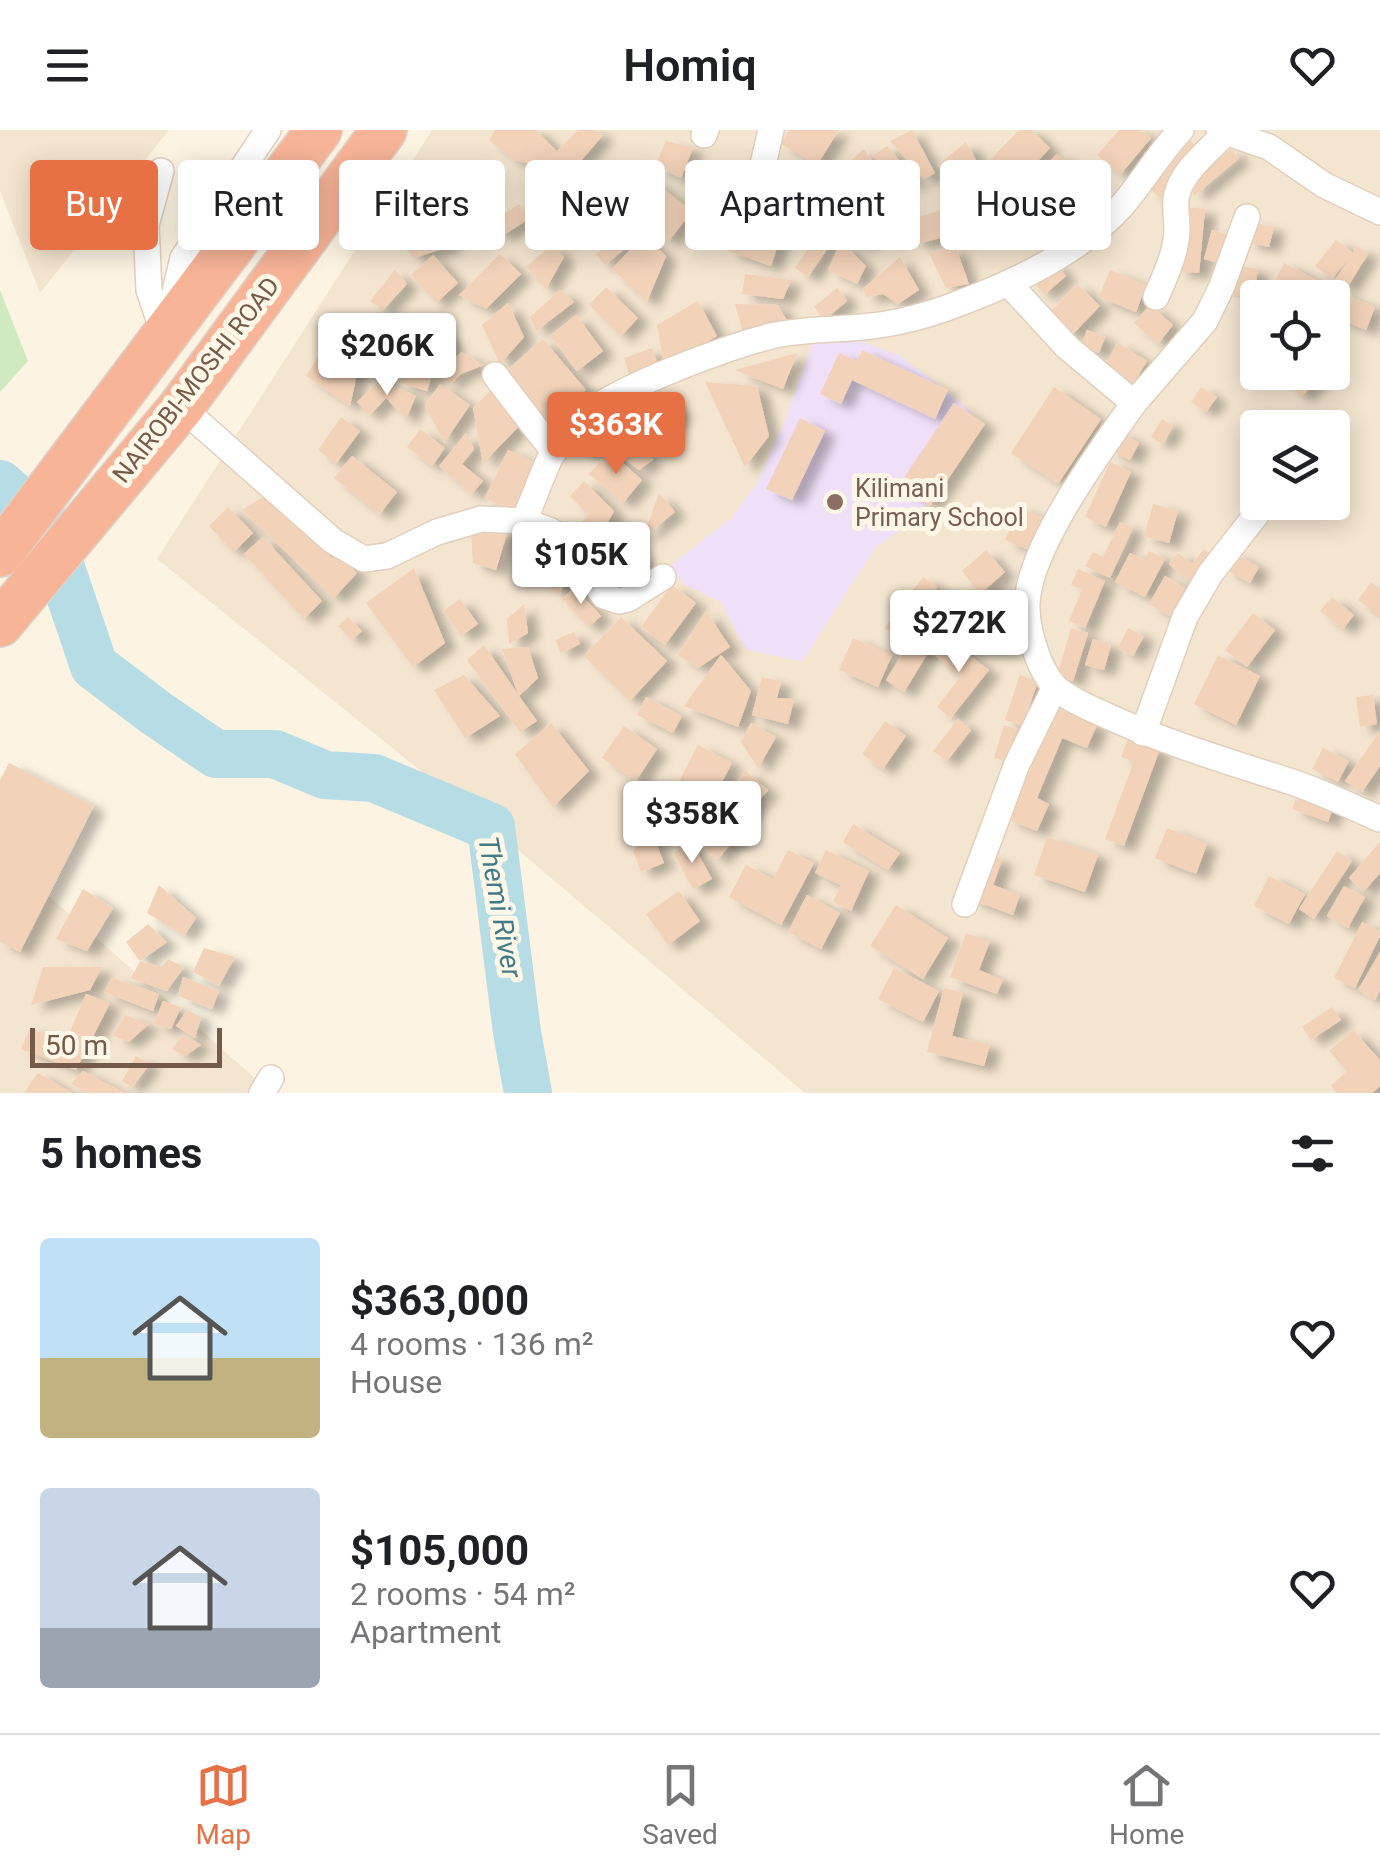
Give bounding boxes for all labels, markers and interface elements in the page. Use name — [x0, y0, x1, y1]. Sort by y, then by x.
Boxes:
icon: menu — [40, 38, 95, 93]
icon: heart — [1285, 38, 1340, 93]
text: Homiq — [623, 39, 757, 92]
chip: Buy — [30, 160, 158, 250]
chip: Rent — [178, 160, 319, 250]
chip: Filters — [339, 160, 505, 250]
chip: New — [525, 160, 665, 250]
chip: Apartment — [685, 160, 920, 250]
chip: House — [940, 160, 1111, 250]
street label: NAIROBI-MOSHI ROAD — [107, 271, 285, 489]
map controls — [1240, 280, 1350, 520]
button: locate — [1240, 280, 1350, 390]
pin: $206K — [317, 313, 457, 398]
text: $206K — [340, 326, 434, 364]
pin: $363K — [546, 392, 686, 477]
text: $363K — [569, 405, 663, 443]
button: layers — [1240, 410, 1350, 520]
place label: Kilimani Primary School — [855, 474, 1024, 532]
marker: Kilimani Primary School — [824, 491, 846, 513]
pin: $105K — [511, 522, 651, 607]
text: $105K — [534, 535, 628, 573]
pin: $272K — [889, 590, 1029, 675]
text: $272K — [912, 603, 1006, 641]
pin: $358K — [622, 781, 762, 866]
text: $358K — [645, 794, 739, 832]
water label: Themi River — [471, 834, 529, 981]
scale bar — [30, 1023, 222, 1068]
text: 50 m — [45, 1029, 108, 1062]
icon: filters — [1285, 1126, 1340, 1181]
text: 5 homes — [40, 1129, 202, 1178]
text: $363,000 — [350, 1276, 529, 1325]
icon: home — [120, 1278, 240, 1398]
icon: heart — [1285, 1311, 1340, 1366]
text: 4 rooms · 136 m² — [350, 1325, 593, 1363]
text: House — [350, 1363, 442, 1401]
text: $105,000 — [350, 1526, 529, 1575]
icon: home — [120, 1528, 240, 1648]
icon: heart — [1285, 1561, 1340, 1616]
text: 2 rooms · 54 m² — [350, 1575, 575, 1613]
text: Apartment — [350, 1613, 502, 1651]
tab: Map — [196, 1758, 251, 1851]
tab: Saved — [642, 1758, 718, 1851]
tab: Home — [1109, 1758, 1184, 1851]

